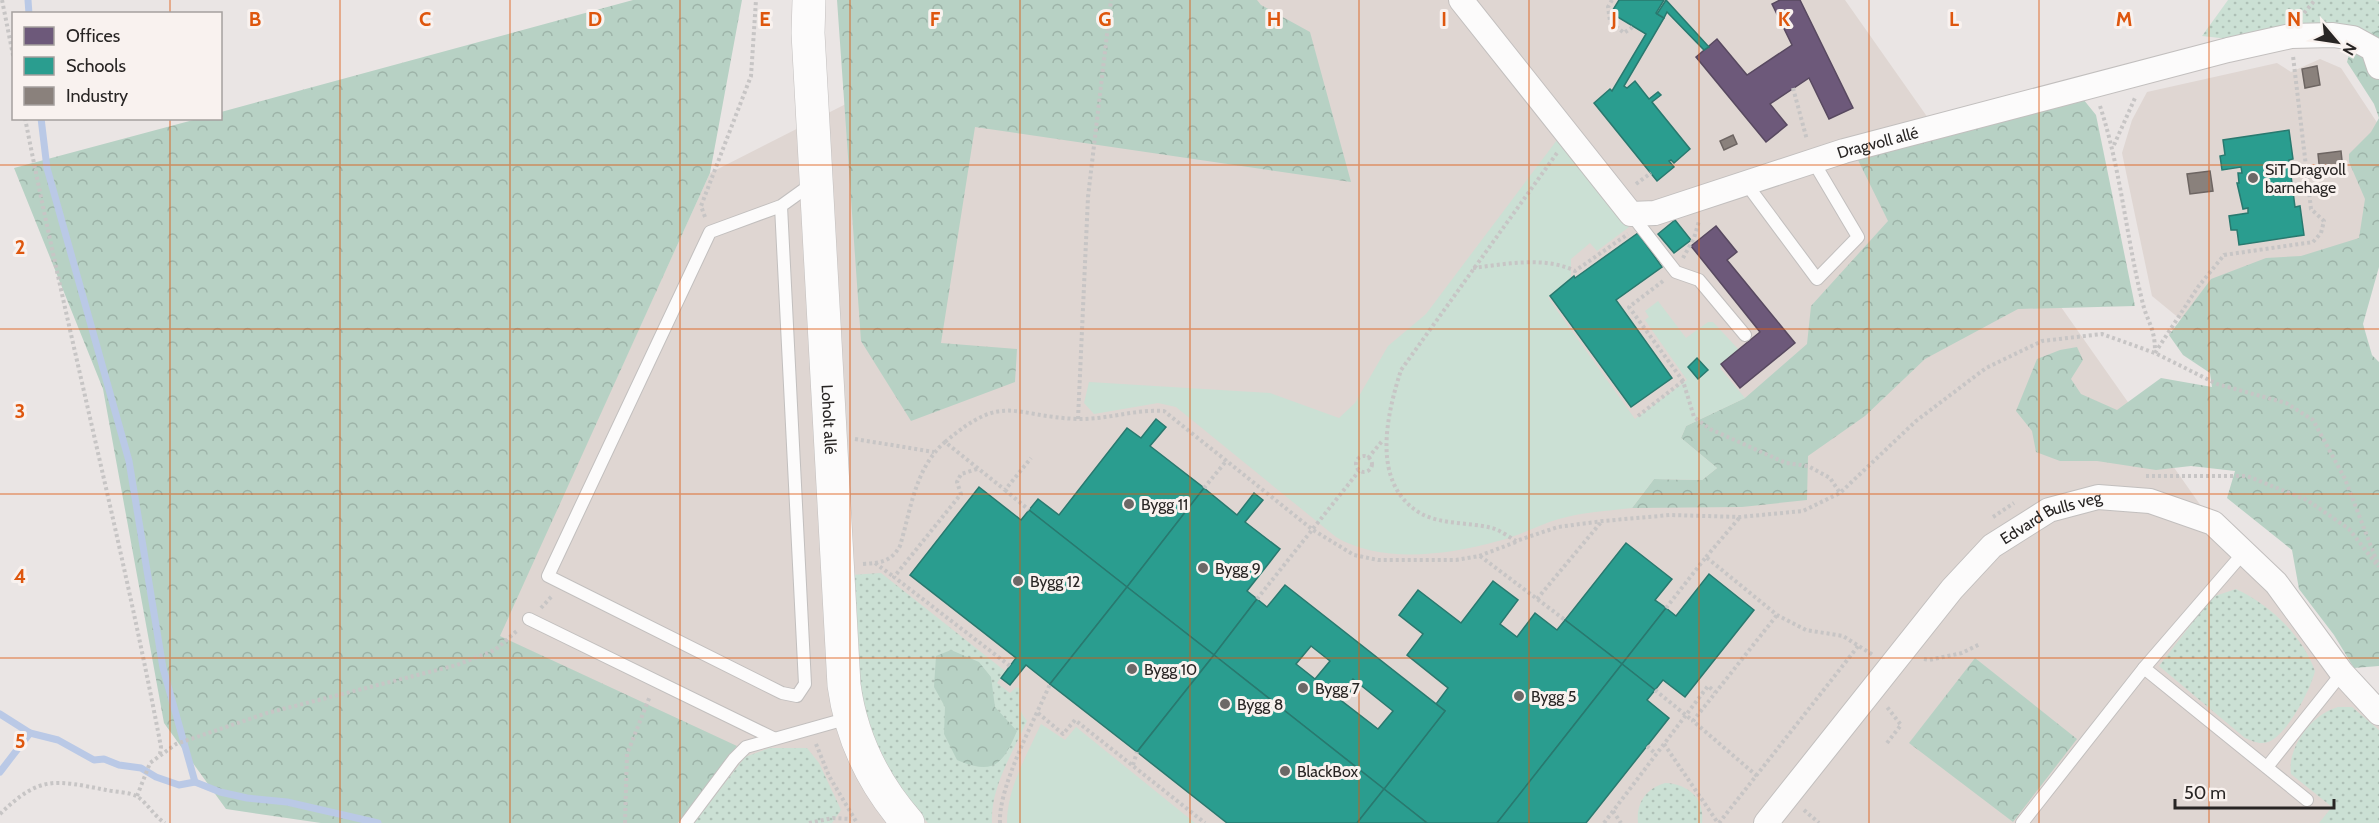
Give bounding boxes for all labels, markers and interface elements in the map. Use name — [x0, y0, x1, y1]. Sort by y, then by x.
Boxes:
text: B — [249, 7, 261, 31]
text: C — [419, 7, 431, 31]
text: D — [588, 7, 602, 31]
text: E — [759, 7, 771, 31]
text: F — [930, 7, 941, 31]
text: G — [1098, 7, 1112, 31]
text: H — [1267, 7, 1281, 31]
text: I — [1441, 7, 1447, 31]
text: J — [1610, 7, 1617, 31]
text: K — [1778, 7, 1791, 31]
text: L — [1949, 7, 1959, 31]
text: M — [2116, 7, 2132, 31]
text: N — [2287, 7, 2301, 31]
legend — [12, 12, 222, 120]
north arrow — [2307, 12, 2367, 72]
text: Offices — [66, 25, 120, 47]
text: N — [2339, 39, 2361, 59]
text: Schools — [66, 55, 126, 77]
text: Industry — [66, 85, 128, 107]
street label: Dragvoll allé — [1835, 122, 1920, 162]
place label: SiT Dragvoll barnehage — [2265, 160, 2346, 197]
marker: SiT Dragvoll barnehage — [2246, 171, 2260, 185]
text: 2 — [15, 235, 25, 259]
street label: Loholt allé — [818, 384, 841, 455]
text: 3 — [15, 399, 25, 423]
street label: Edvard Bulls veg — [1997, 487, 2105, 548]
place label: Bygg 11 — [1141, 495, 1188, 514]
marker: Bygg 11 — [1122, 497, 1136, 511]
place label: Bygg 9 — [1215, 559, 1261, 578]
marker: Bygg 9 — [1196, 561, 1210, 575]
text: 4 — [14, 564, 26, 588]
place label: Bygg 12 — [1030, 572, 1080, 591]
marker: Bygg 12 — [1011, 574, 1025, 588]
place label: Bygg 10 — [1144, 660, 1197, 679]
marker: Bygg 10 — [1125, 662, 1139, 676]
place label: Bygg 7 — [1315, 679, 1360, 698]
marker: Bygg 7 — [1296, 681, 1310, 695]
place label: Bygg 5 — [1531, 687, 1576, 706]
marker: Bygg 5 — [1512, 689, 1526, 703]
place label: Bygg 8 — [1237, 695, 1283, 714]
marker: Bygg 8 — [1218, 697, 1232, 711]
text: 5 — [15, 729, 25, 753]
place label: BlackBox — [1297, 762, 1358, 781]
marker: BlackBox — [1278, 764, 1292, 778]
scale bar — [2175, 772, 2334, 810]
text: 50 m — [2184, 782, 2226, 804]

